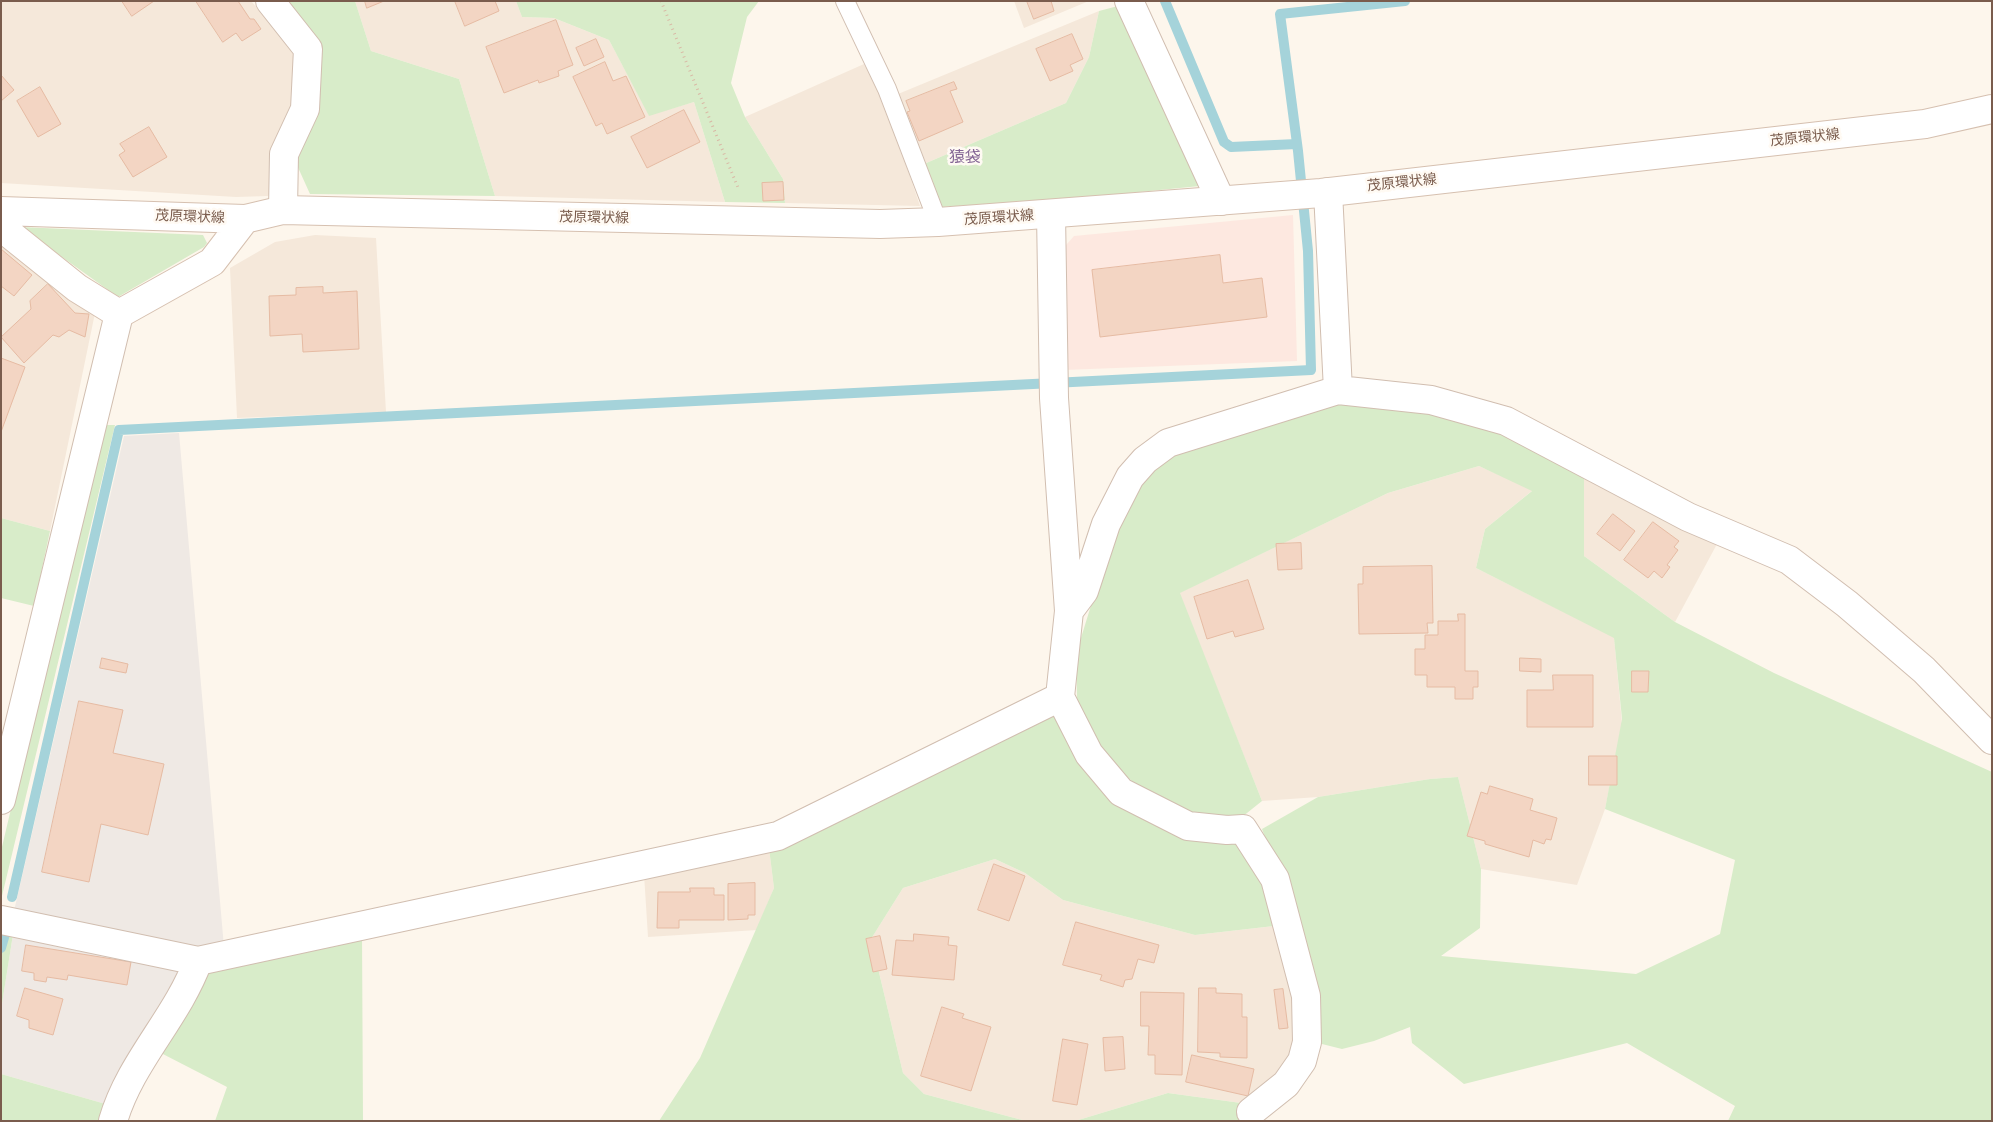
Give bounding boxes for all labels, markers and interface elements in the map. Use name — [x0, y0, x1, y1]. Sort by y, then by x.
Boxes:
street label: 茂原環状線 — [1769, 126, 1841, 150]
district label: 猿袋 — [949, 148, 981, 168]
street label: 茂原環状線 — [1366, 171, 1438, 195]
street label: 茂原環状線 — [155, 207, 225, 227]
street label: 茂原環状線 — [963, 207, 1035, 229]
street label: 茂原環状線 — [559, 209, 629, 227]

